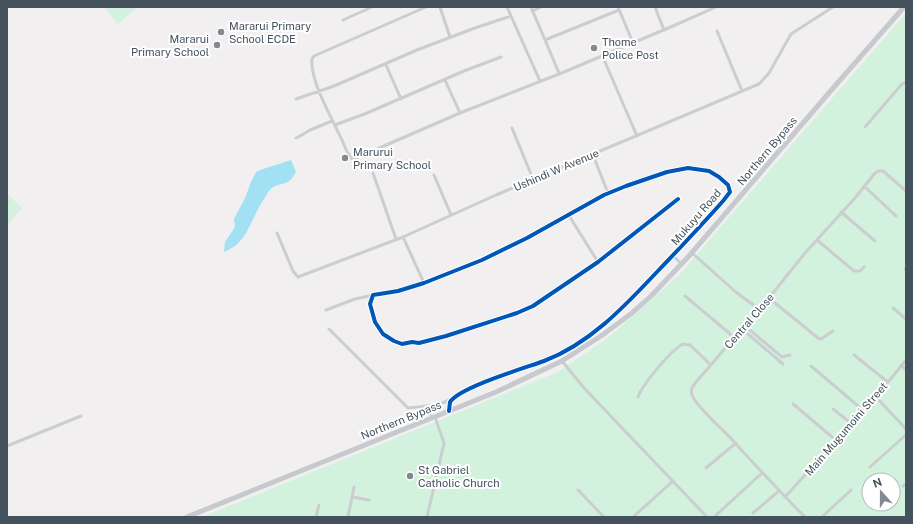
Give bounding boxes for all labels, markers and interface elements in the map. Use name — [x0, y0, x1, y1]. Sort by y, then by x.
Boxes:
place label: Mararui Primary School ECDE — [229, 20, 311, 45]
marker: Mararui Primary School ECDE — [216, 27, 226, 37]
place label: Mararui Primary School — [131, 33, 209, 58]
place label: Thome Police Post — [602, 36, 659, 61]
marker: Mararui Primary School — [212, 40, 222, 50]
marker: Thome Police Post — [589, 43, 599, 53]
street label: Northern Bypass — [735, 114, 799, 188]
place label: Marurui Primary School — [353, 146, 431, 171]
street label: Ushindi W Avenue — [512, 147, 600, 193]
marker: Marurui Primary School — [340, 153, 350, 163]
street label: Mukuyu Road — [669, 187, 723, 247]
street label: Central Close — [722, 291, 776, 351]
street label: Main Mugumoini Street — [802, 380, 890, 478]
street label: Northern Bypass — [359, 398, 443, 442]
place label: St Gabriel Catholic Church — [418, 464, 500, 489]
marker: St Gabriel Catholic Church — [405, 471, 415, 481]
north arrow — [861, 472, 901, 512]
text: N — [871, 476, 884, 490]

